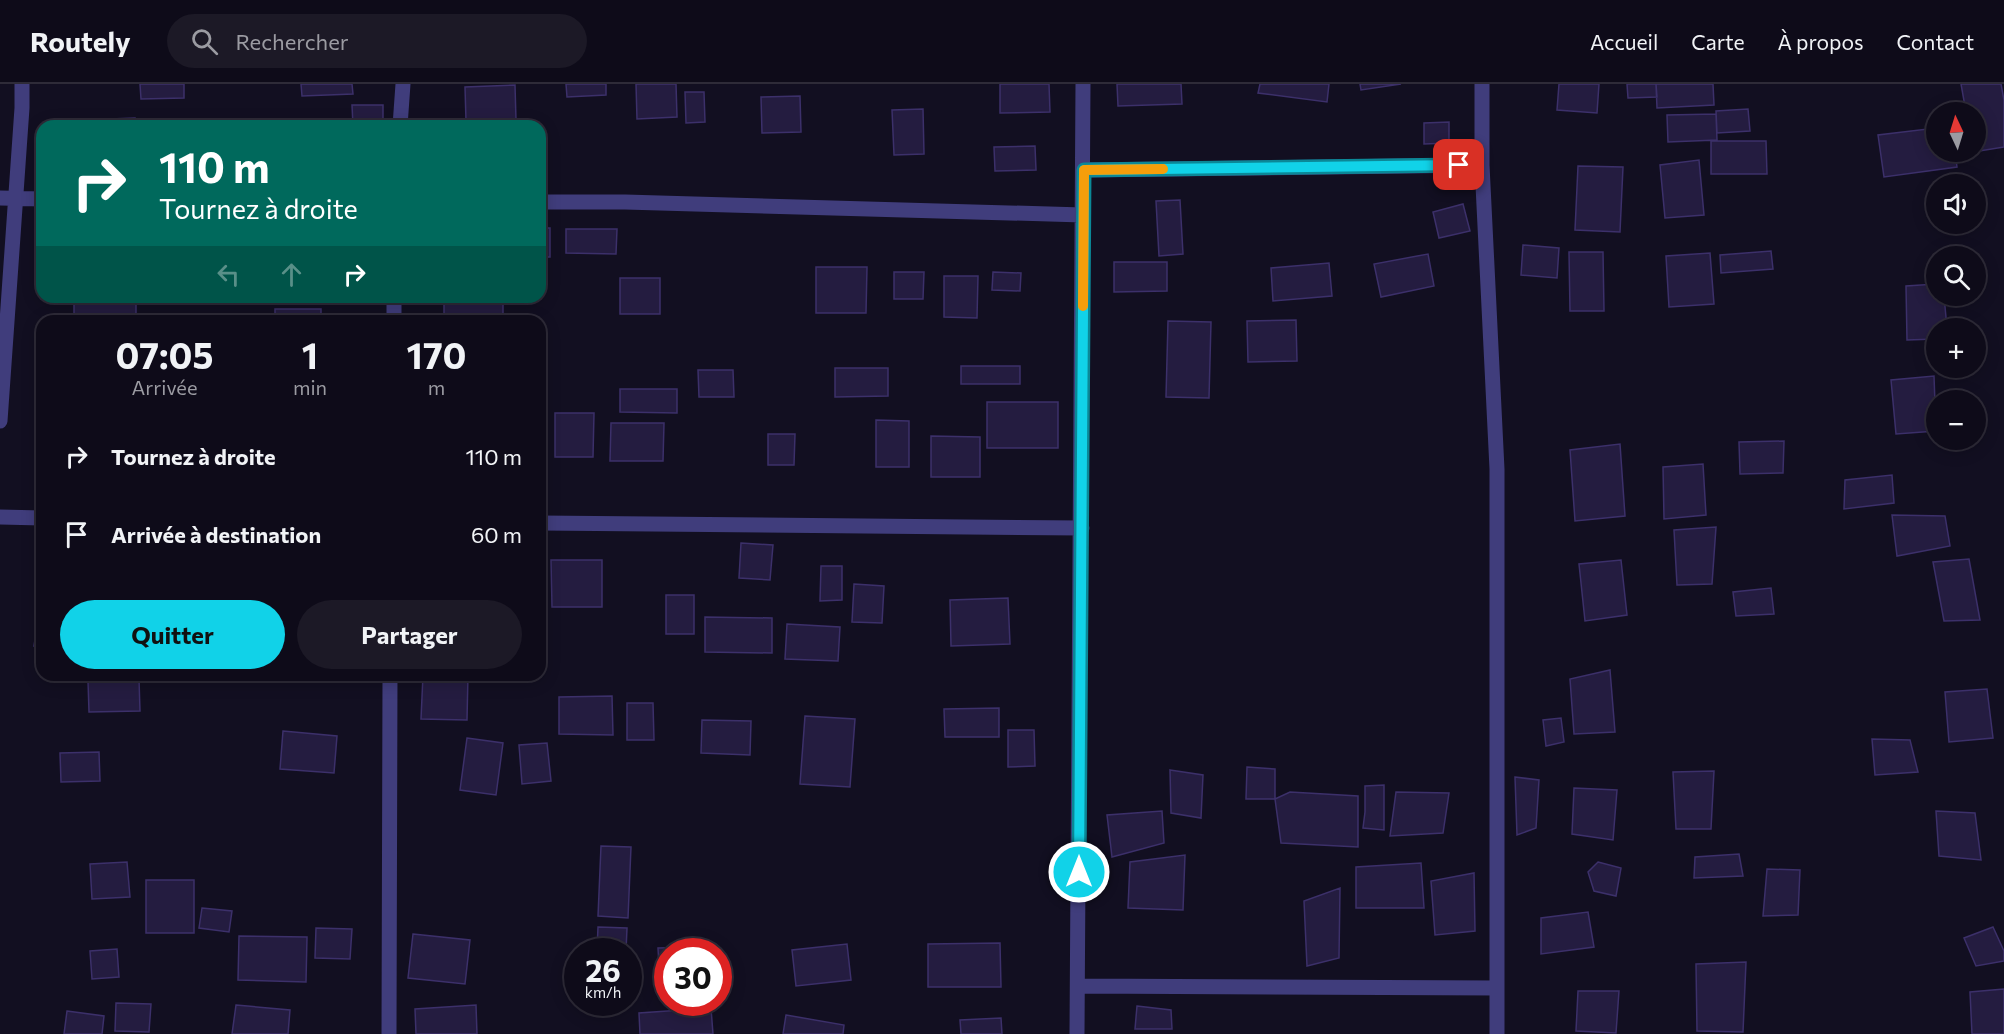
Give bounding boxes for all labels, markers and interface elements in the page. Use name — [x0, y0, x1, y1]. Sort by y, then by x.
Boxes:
search box — [167, 14, 587, 68]
text: Routely — [30, 24, 131, 58]
icon: search — [188, 25, 221, 58]
text: Rechercher — [236, 28, 349, 55]
text: Accueil — [1590, 29, 1658, 54]
text: Carte — [1691, 29, 1745, 54]
text: À propos — [1778, 29, 1863, 54]
text: Contact — [1896, 29, 1974, 54]
north arrow — [1926, 102, 1986, 162]
map controls — [1926, 102, 1986, 450]
pin — [1433, 139, 1484, 190]
text: 110 m — [159, 140, 270, 192]
icon: right — [60, 144, 138, 222]
icon: arrive — [1442, 148, 1475, 181]
button: sound — [1926, 174, 1986, 234]
text: Tournez à droite — [159, 192, 358, 225]
button: search — [1926, 246, 1986, 306]
icon: left — [212, 258, 245, 291]
icon: ahead — [275, 258, 308, 291]
icon: right — [338, 258, 371, 291]
button: + — [1926, 318, 1986, 378]
text: 07:05 — [116, 332, 213, 376]
text: 1 — [302, 332, 318, 376]
text: 170 — [407, 332, 466, 376]
text: Arrivée — [132, 375, 197, 399]
text: min — [293, 375, 327, 399]
text: m — [428, 375, 445, 399]
button: − — [1926, 390, 1986, 450]
icon: right — [60, 440, 93, 473]
text: Tournez à droite — [111, 443, 276, 470]
text: 110 m — [465, 443, 522, 470]
icon: arrive — [60, 518, 93, 551]
text: Arrivée à destination — [111, 521, 321, 548]
text: 60 m — [471, 521, 522, 548]
button: Quitter — [60, 600, 285, 669]
button: Partager — [297, 600, 522, 669]
position arrow — [1047, 840, 1111, 904]
speed limit sign: 30 — [654, 938, 732, 1016]
text: 26 — [585, 951, 621, 988]
text: km/h — [585, 983, 621, 1001]

